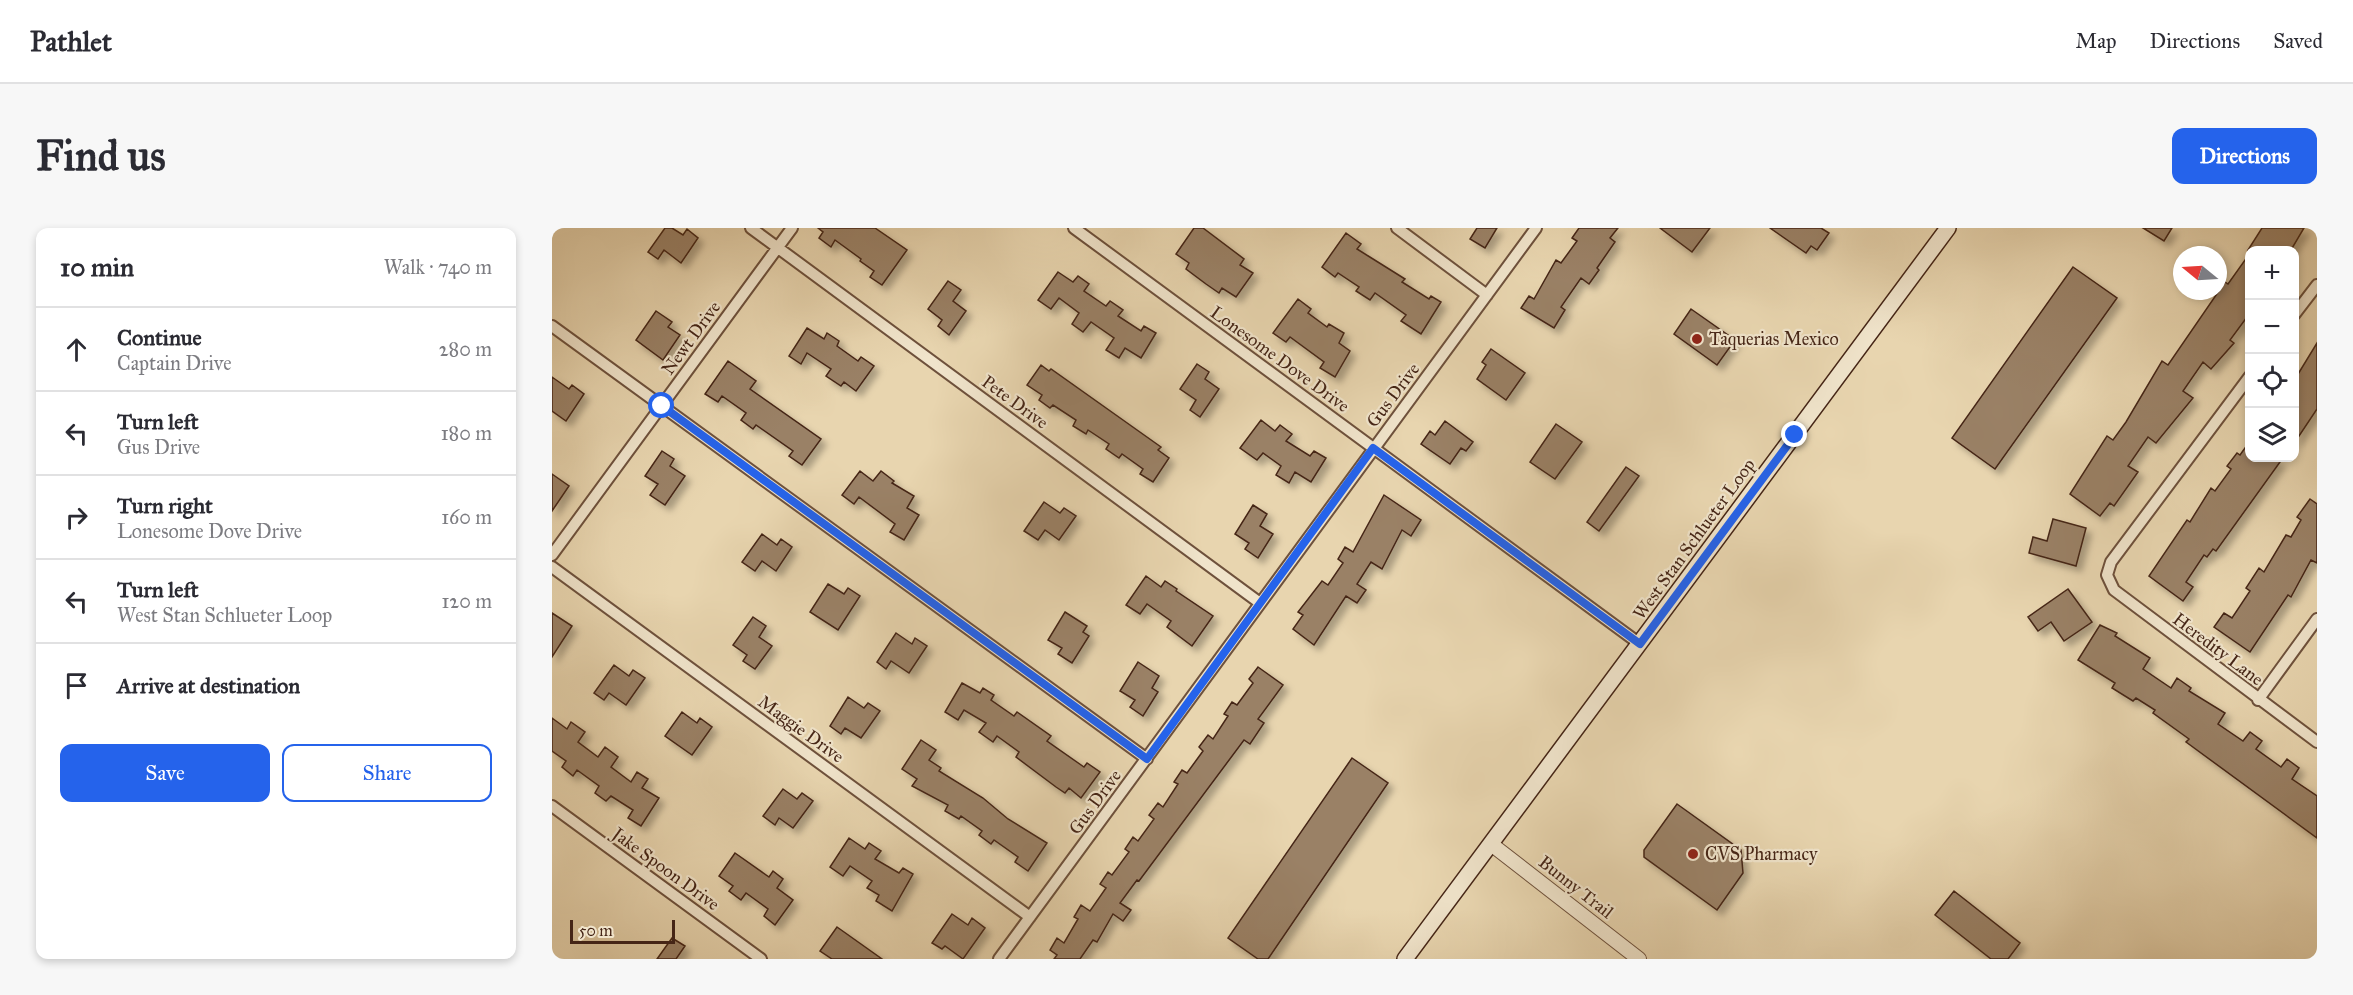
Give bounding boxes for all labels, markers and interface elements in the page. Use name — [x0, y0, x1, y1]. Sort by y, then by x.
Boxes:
text: Pathlet — [30, 24, 112, 59]
text: Map — [2076, 28, 2117, 54]
text: Directions — [2150, 28, 2240, 54]
text: Saved — [2273, 28, 2323, 54]
button: Directions — [2172, 128, 2317, 184]
text: Find us — [36, 130, 166, 182]
north arrow — [2173, 246, 2227, 300]
map controls — [2245, 246, 2299, 462]
button: + — [2245, 246, 2299, 300]
text: 10 min — [60, 251, 134, 283]
text: Walk · 740 m — [384, 255, 492, 279]
street label: Newt Drive — [657, 297, 725, 379]
button: − — [2245, 300, 2299, 354]
street label: Lonesome Dove Drive — [1206, 301, 1354, 417]
text: Continue — [117, 324, 202, 351]
place label: Taquerias Mexico — [1709, 328, 1839, 351]
marker: Taquerias Mexico — [1690, 332, 1704, 346]
icon: ahead — [60, 333, 93, 366]
text: 280 m — [439, 337, 492, 361]
text: Captain Drive — [117, 351, 231, 375]
button: locate — [2245, 354, 2299, 408]
street label: Gus Drive — [1362, 359, 1424, 431]
street label: Pete Drive — [977, 371, 1053, 433]
route start — [648, 392, 674, 418]
text: Turn left — [117, 408, 199, 435]
button: layers — [2245, 408, 2299, 462]
icon: left — [60, 417, 93, 450]
text: 180 m — [441, 421, 492, 445]
route end — [1781, 421, 1807, 447]
text: Gus Drive — [117, 435, 200, 459]
street label: West Stan Schlueter Loop — [1628, 454, 1760, 624]
text: Turn right — [117, 492, 213, 519]
icon: right — [60, 501, 93, 534]
text: 160 m — [441, 505, 492, 529]
text: Lonesome Dove Drive — [117, 519, 302, 543]
text: Turn left — [117, 576, 199, 603]
icon: left — [60, 585, 93, 618]
text: 120 m — [441, 589, 492, 613]
text: West Stan Schlueter Loop — [117, 603, 332, 627]
street label: Heredity Lane — [2168, 608, 2268, 690]
icon: arrive — [60, 669, 93, 702]
text: Arrive at destination — [117, 672, 300, 699]
street label: Maggie Drive — [753, 690, 848, 768]
button: Save — [60, 744, 270, 802]
button: Share — [282, 744, 492, 802]
street label: Gus Drive — [1064, 765, 1126, 839]
street label: Jake Spoon Drive — [606, 822, 724, 916]
place label: CVS Pharmacy — [1705, 843, 1818, 865]
marker: CVS Pharmacy — [1686, 847, 1700, 861]
street label: Bunny Trail — [1534, 851, 1618, 923]
scale bar — [570, 917, 675, 944]
text: 50 m — [579, 921, 613, 940]

